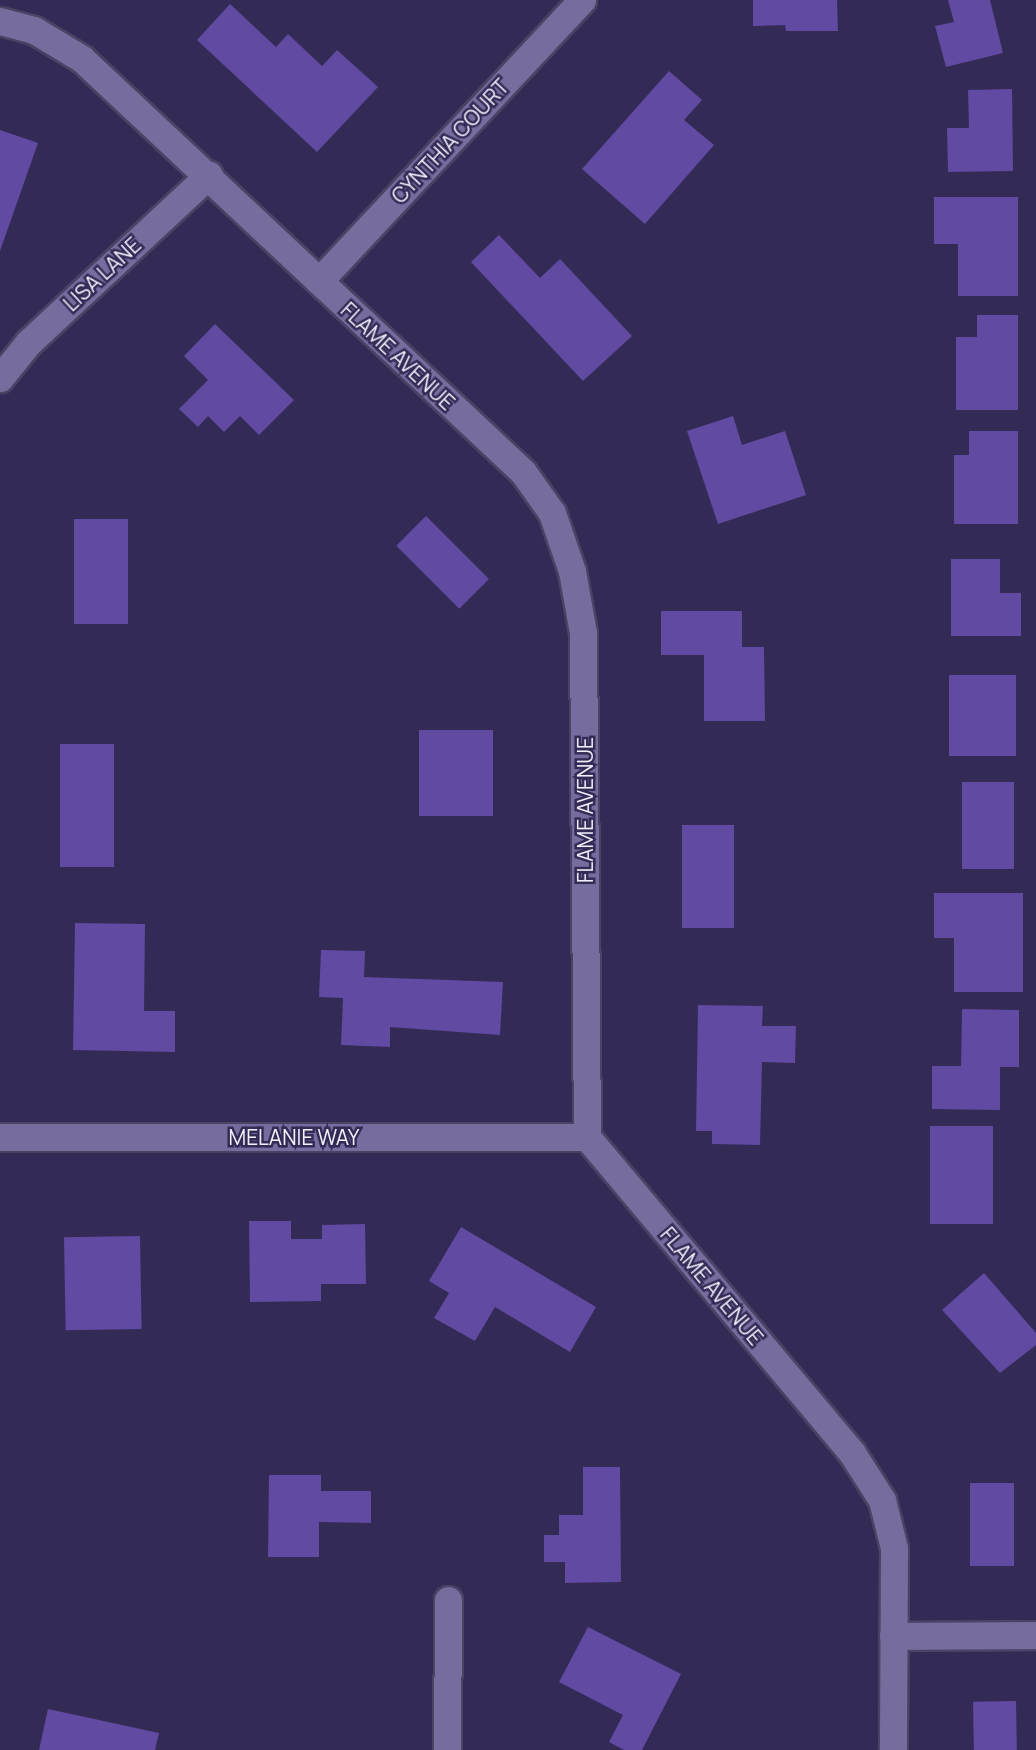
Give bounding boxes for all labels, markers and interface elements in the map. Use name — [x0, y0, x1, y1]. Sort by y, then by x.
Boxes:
street label: CYNTHIA COURT — [386, 74, 514, 208]
street label: LISA LANE — [58, 232, 146, 316]
street label: FLAME AVENUE — [336, 297, 460, 415]
street label: FLAME AVENUE — [572, 737, 598, 883]
street label: MELANIE WAY — [229, 1124, 359, 1150]
street label: FLAME AVENUE — [655, 1222, 769, 1350]

